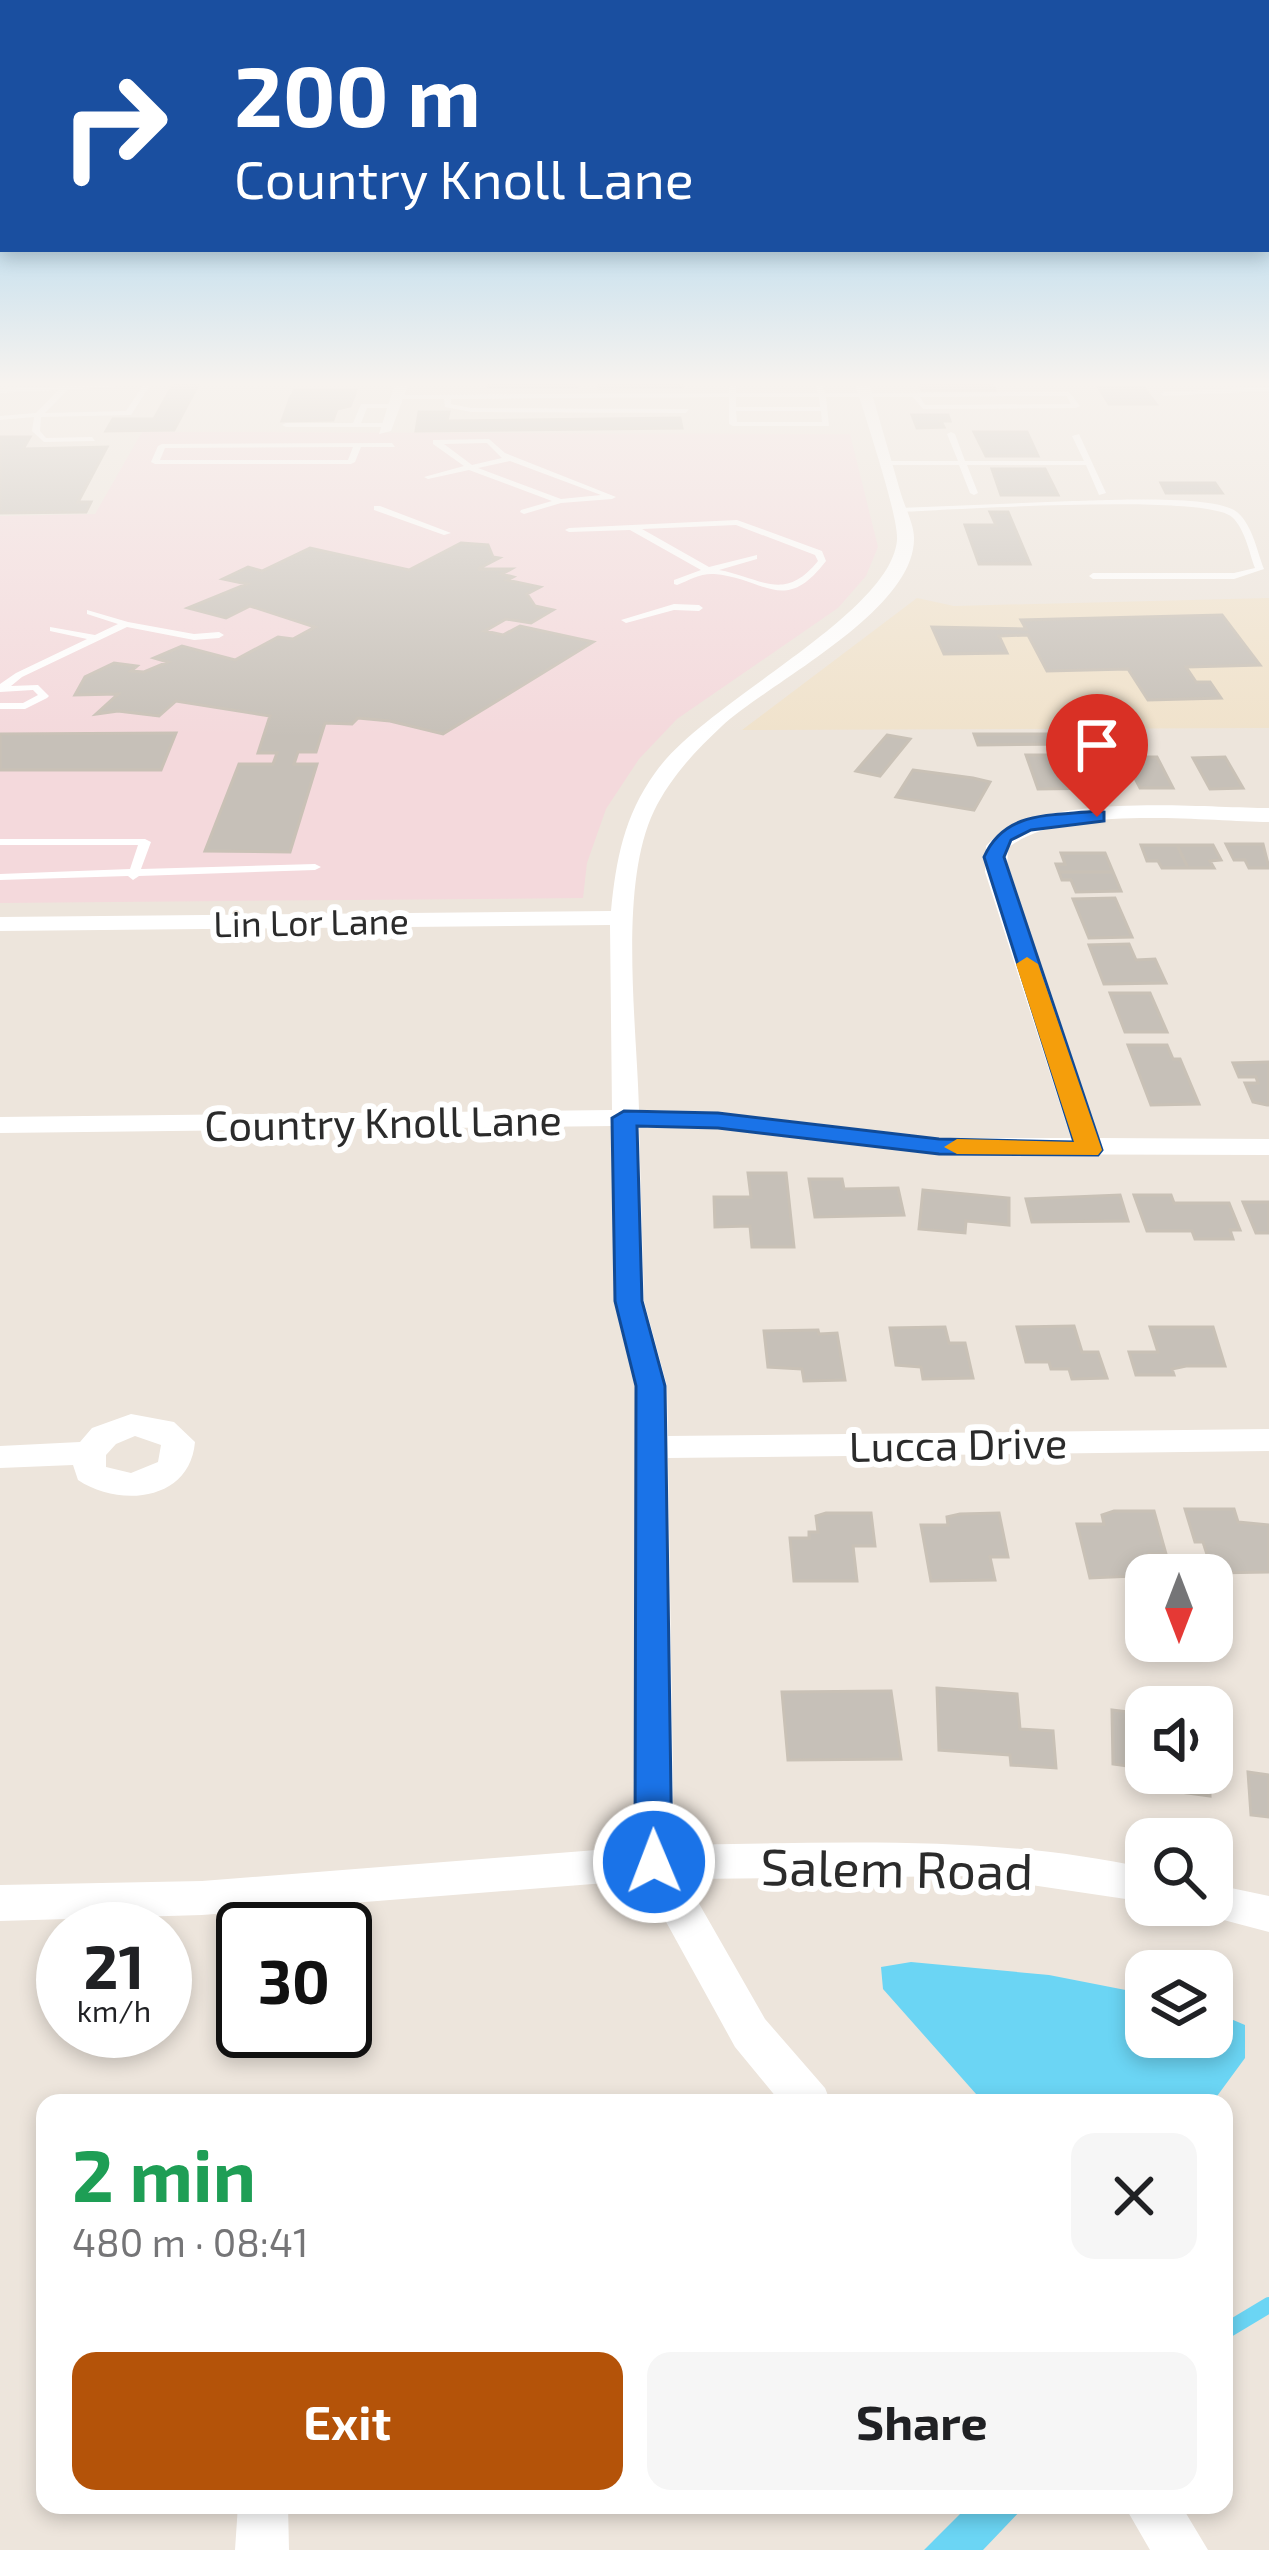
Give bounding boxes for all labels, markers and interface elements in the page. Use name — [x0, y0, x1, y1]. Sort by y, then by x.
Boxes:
text: 200 m — [234, 43, 481, 144]
icon: right — [36, 48, 192, 204]
text: Country Knoll Lane — [234, 145, 694, 210]
pin — [1046, 694, 1148, 817]
icon: arrive — [1064, 712, 1130, 778]
street label: Lin Lor Lane — [213, 898, 409, 944]
street label: Country Knoll Lane — [204, 1093, 562, 1149]
street label: Lucca Drive — [848, 1416, 1068, 1470]
north arrow — [1125, 1554, 1233, 1662]
map controls — [1125, 1554, 1233, 2058]
button: sound — [1125, 1686, 1233, 1794]
position arrow — [591, 1799, 717, 1925]
button: search — [1125, 1818, 1233, 1926]
street label: Salem Road — [760, 1834, 1034, 1900]
speed limit sign: 30 — [216, 1902, 372, 2058]
text: 21 — [84, 1929, 144, 2001]
button: layers — [1125, 1950, 1233, 2058]
text: km/h — [77, 1992, 151, 2028]
text: 2 min — [72, 2130, 256, 2216]
button: close — [1071, 2133, 1197, 2259]
text: 480 m · 08:41 — [72, 2218, 309, 2265]
button: Exit — [72, 2352, 623, 2490]
button: Share — [647, 2352, 1197, 2490]

